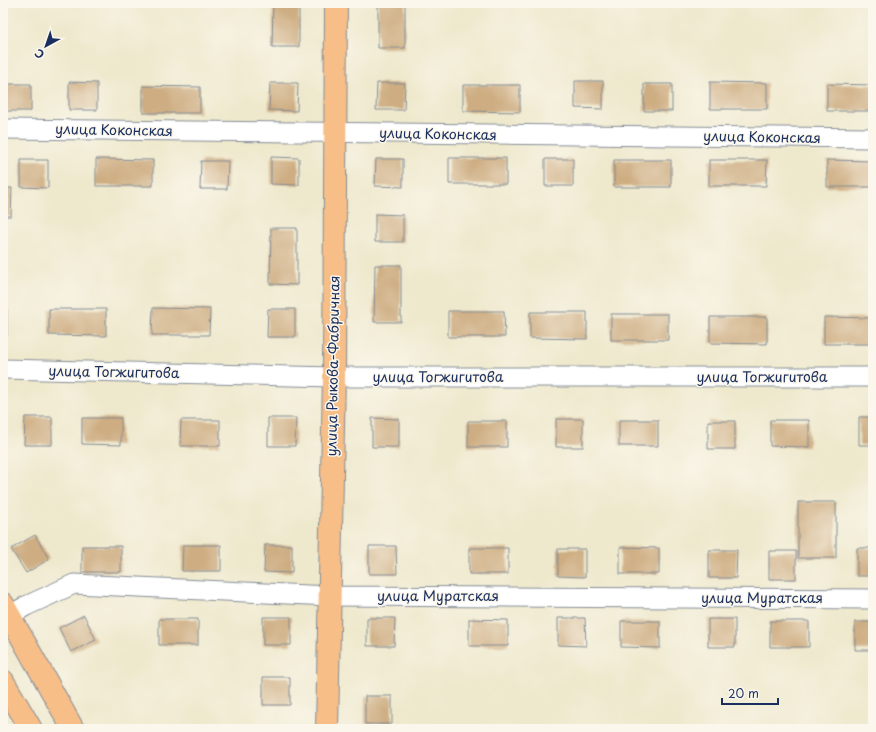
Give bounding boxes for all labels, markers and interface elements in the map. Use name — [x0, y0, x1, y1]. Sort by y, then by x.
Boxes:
north arrow — [26, 26, 66, 66]
text: С — [31, 45, 48, 63]
street label: улица Коконская — [55, 118, 173, 141]
street label: улица Коконская — [379, 122, 497, 145]
street label: улица Коконская — [703, 125, 821, 148]
street label: улица Рыкова-Фабричная — [320, 275, 345, 457]
street label: улица Тогжигитова — [48, 360, 180, 383]
street label: улица Тогжигитова — [372, 366, 504, 387]
street label: улица Тогжигитова — [696, 366, 828, 387]
street label: улица Муратская — [377, 585, 499, 606]
street label: улица Муратская — [701, 587, 823, 608]
scale bar — [722, 680, 778, 706]
text: 20 m — [728, 684, 759, 702]

